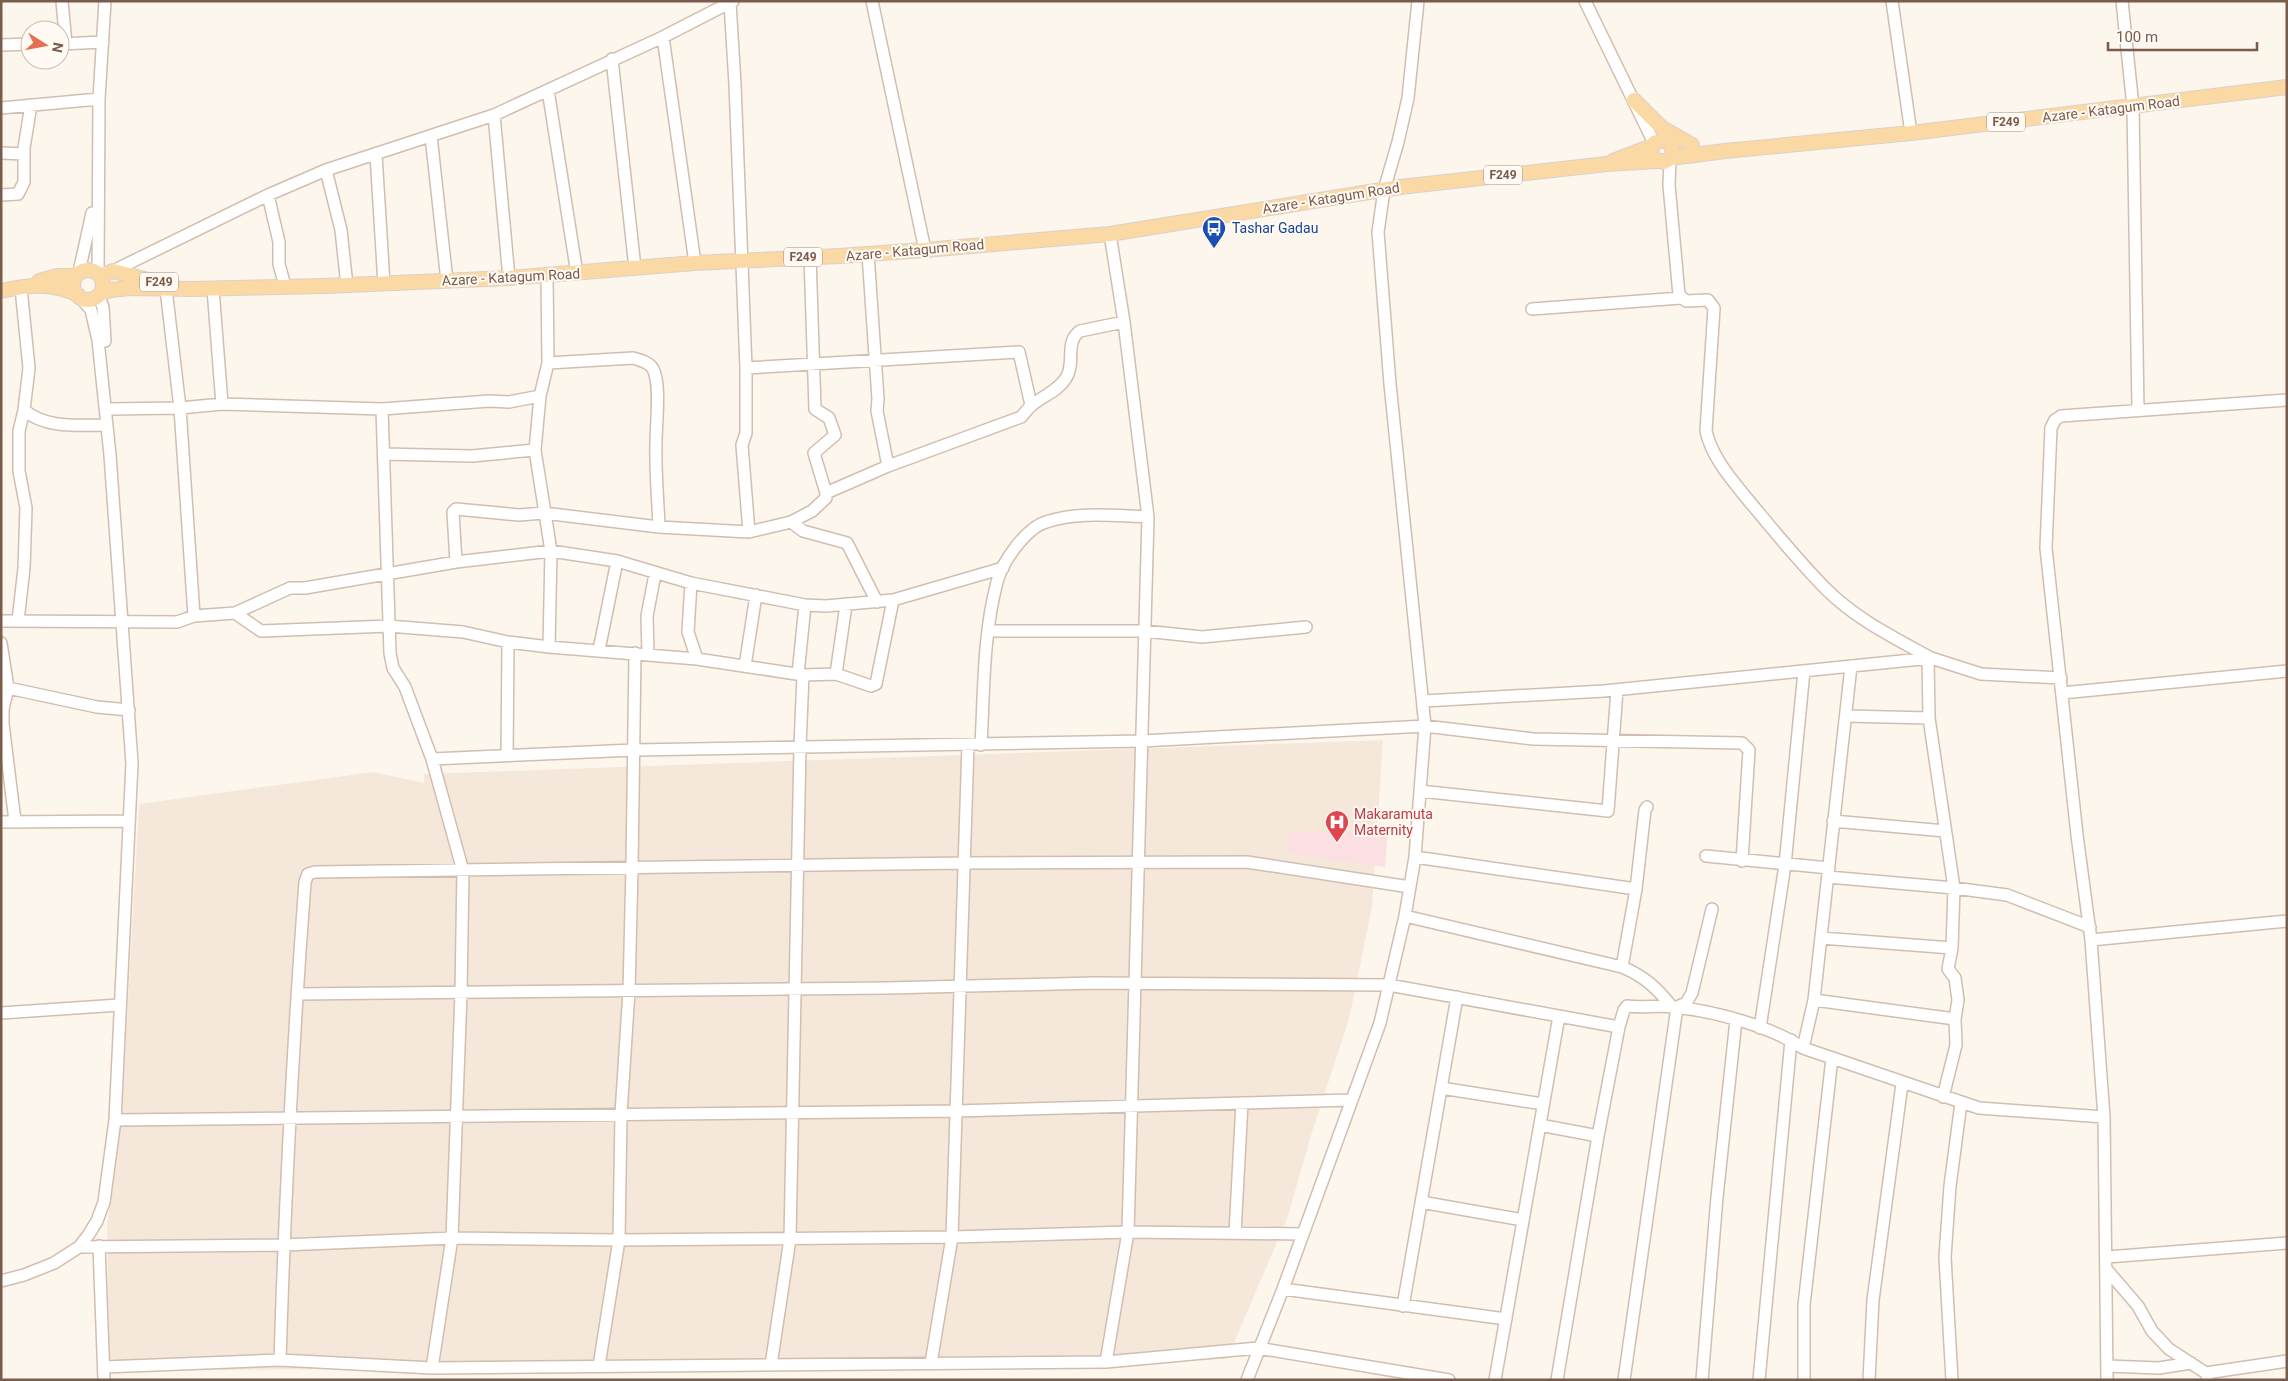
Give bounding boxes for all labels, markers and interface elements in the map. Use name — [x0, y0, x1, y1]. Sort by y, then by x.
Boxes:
north arrow — [20, 20, 70, 70]
scale bar — [2108, 20, 2257, 52]
text: 100 m — [2116, 28, 2158, 46]
text: N — [49, 41, 67, 54]
street label: Azare - Katagum Road — [2041, 93, 2181, 125]
road number: F249 — [1987, 112, 2025, 132]
road number: F249 — [1484, 166, 1522, 184]
street label: Azare - Katagum Road — [1261, 179, 1401, 217]
bus stop icon: Tashar Gadau — [1201, 215, 1227, 249]
place label: Tashar Gadau — [1232, 220, 1318, 236]
street label: Azare - Katagum Road — [845, 236, 985, 264]
road number: F249 — [784, 248, 822, 266]
street label: Azare - Katagum Road — [441, 265, 581, 289]
road number: F249 — [140, 272, 178, 292]
place label: Makaramuta Maternity — [1354, 806, 1433, 838]
hospital icon: Makaramuta Maternity — [1324, 809, 1350, 843]

